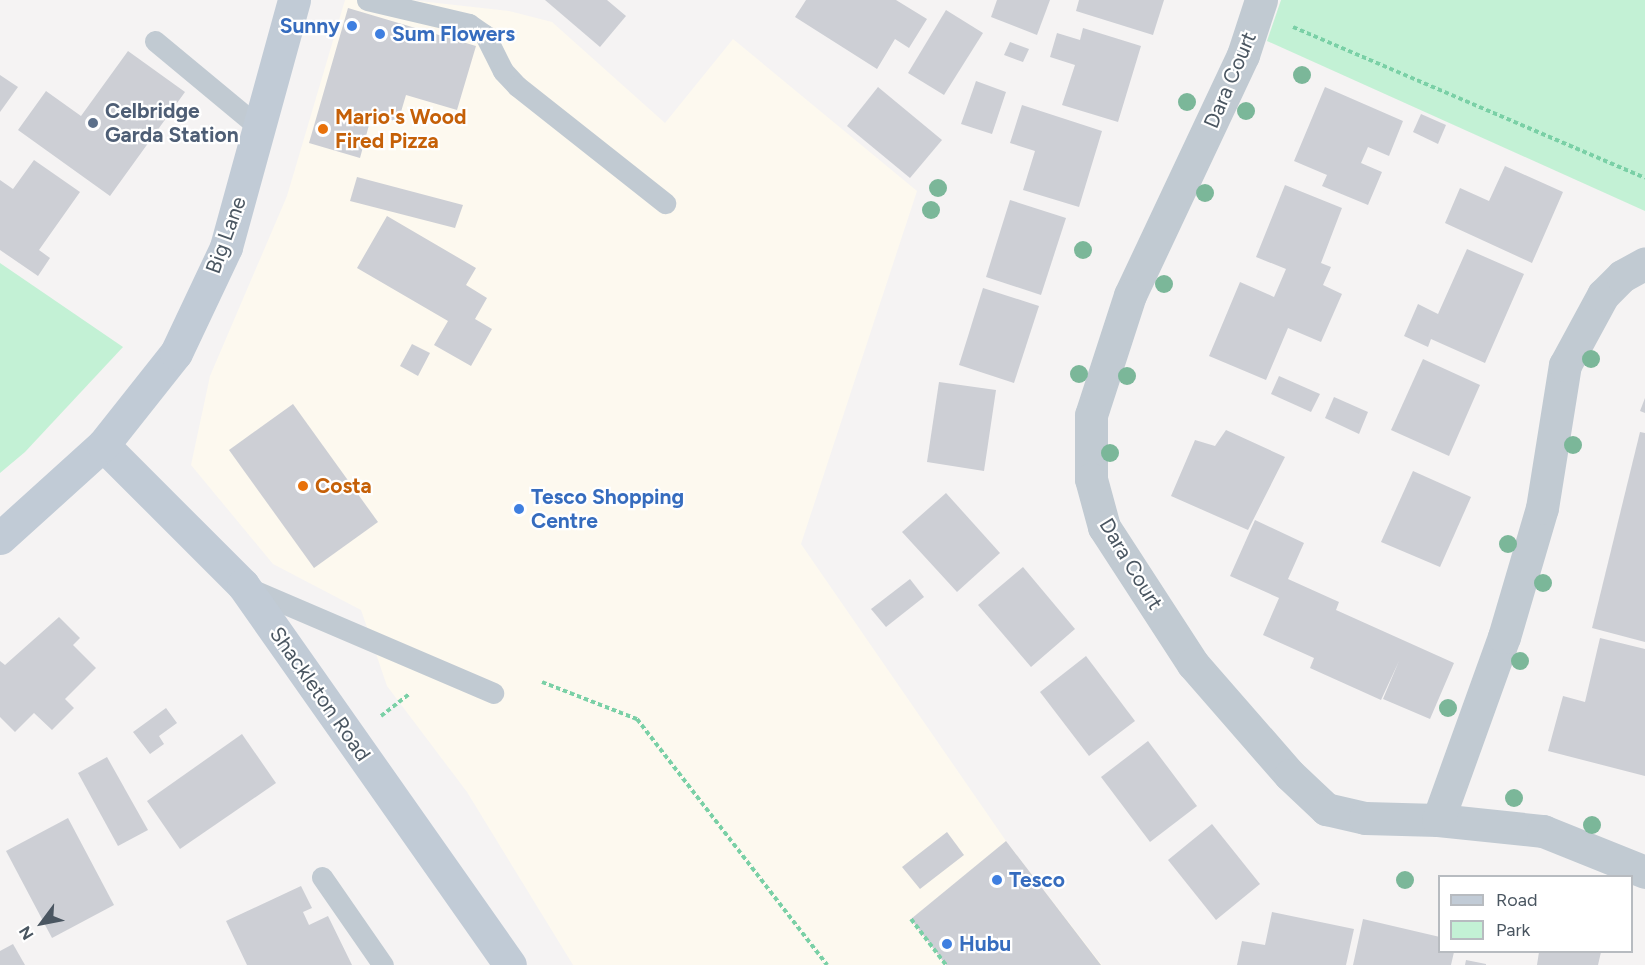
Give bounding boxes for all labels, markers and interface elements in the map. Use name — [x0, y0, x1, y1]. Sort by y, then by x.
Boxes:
place label: Sunny — [280, 13, 340, 39]
marker: Sunny — [345, 19, 359, 33]
place label: Sum Flowers — [392, 21, 515, 47]
marker: Sum Flowers — [373, 27, 387, 41]
street label: Dara Court — [1198, 28, 1262, 132]
place label: Celbridge Garda Station — [105, 98, 239, 148]
place label: Mario's Wood Fired Pizza — [335, 104, 466, 154]
marker: Celbridge Garda Station — [86, 116, 100, 130]
marker: Mario's Wood Fired Pizza — [316, 122, 330, 136]
street label: Big Lane — [200, 193, 252, 277]
place label: Costa — [315, 473, 372, 499]
marker: Costa — [296, 479, 310, 493]
place label: Tesco Shopping Centre — [531, 484, 684, 534]
marker: Tesco Shopping Centre — [512, 502, 526, 516]
street label: Dara Court — [1094, 514, 1168, 614]
street label: Shackleton Road — [264, 622, 376, 766]
place label: Tesco — [1009, 867, 1065, 893]
marker: Tesco — [990, 873, 1004, 887]
legend — [1438, 875, 1633, 953]
text: Road — [1496, 889, 1537, 911]
north arrow — [12, 893, 72, 953]
text: Park — [1496, 919, 1530, 941]
text: N — [15, 923, 38, 943]
place label: Hubu — [959, 931, 1011, 957]
marker: Hubu — [940, 937, 954, 951]

